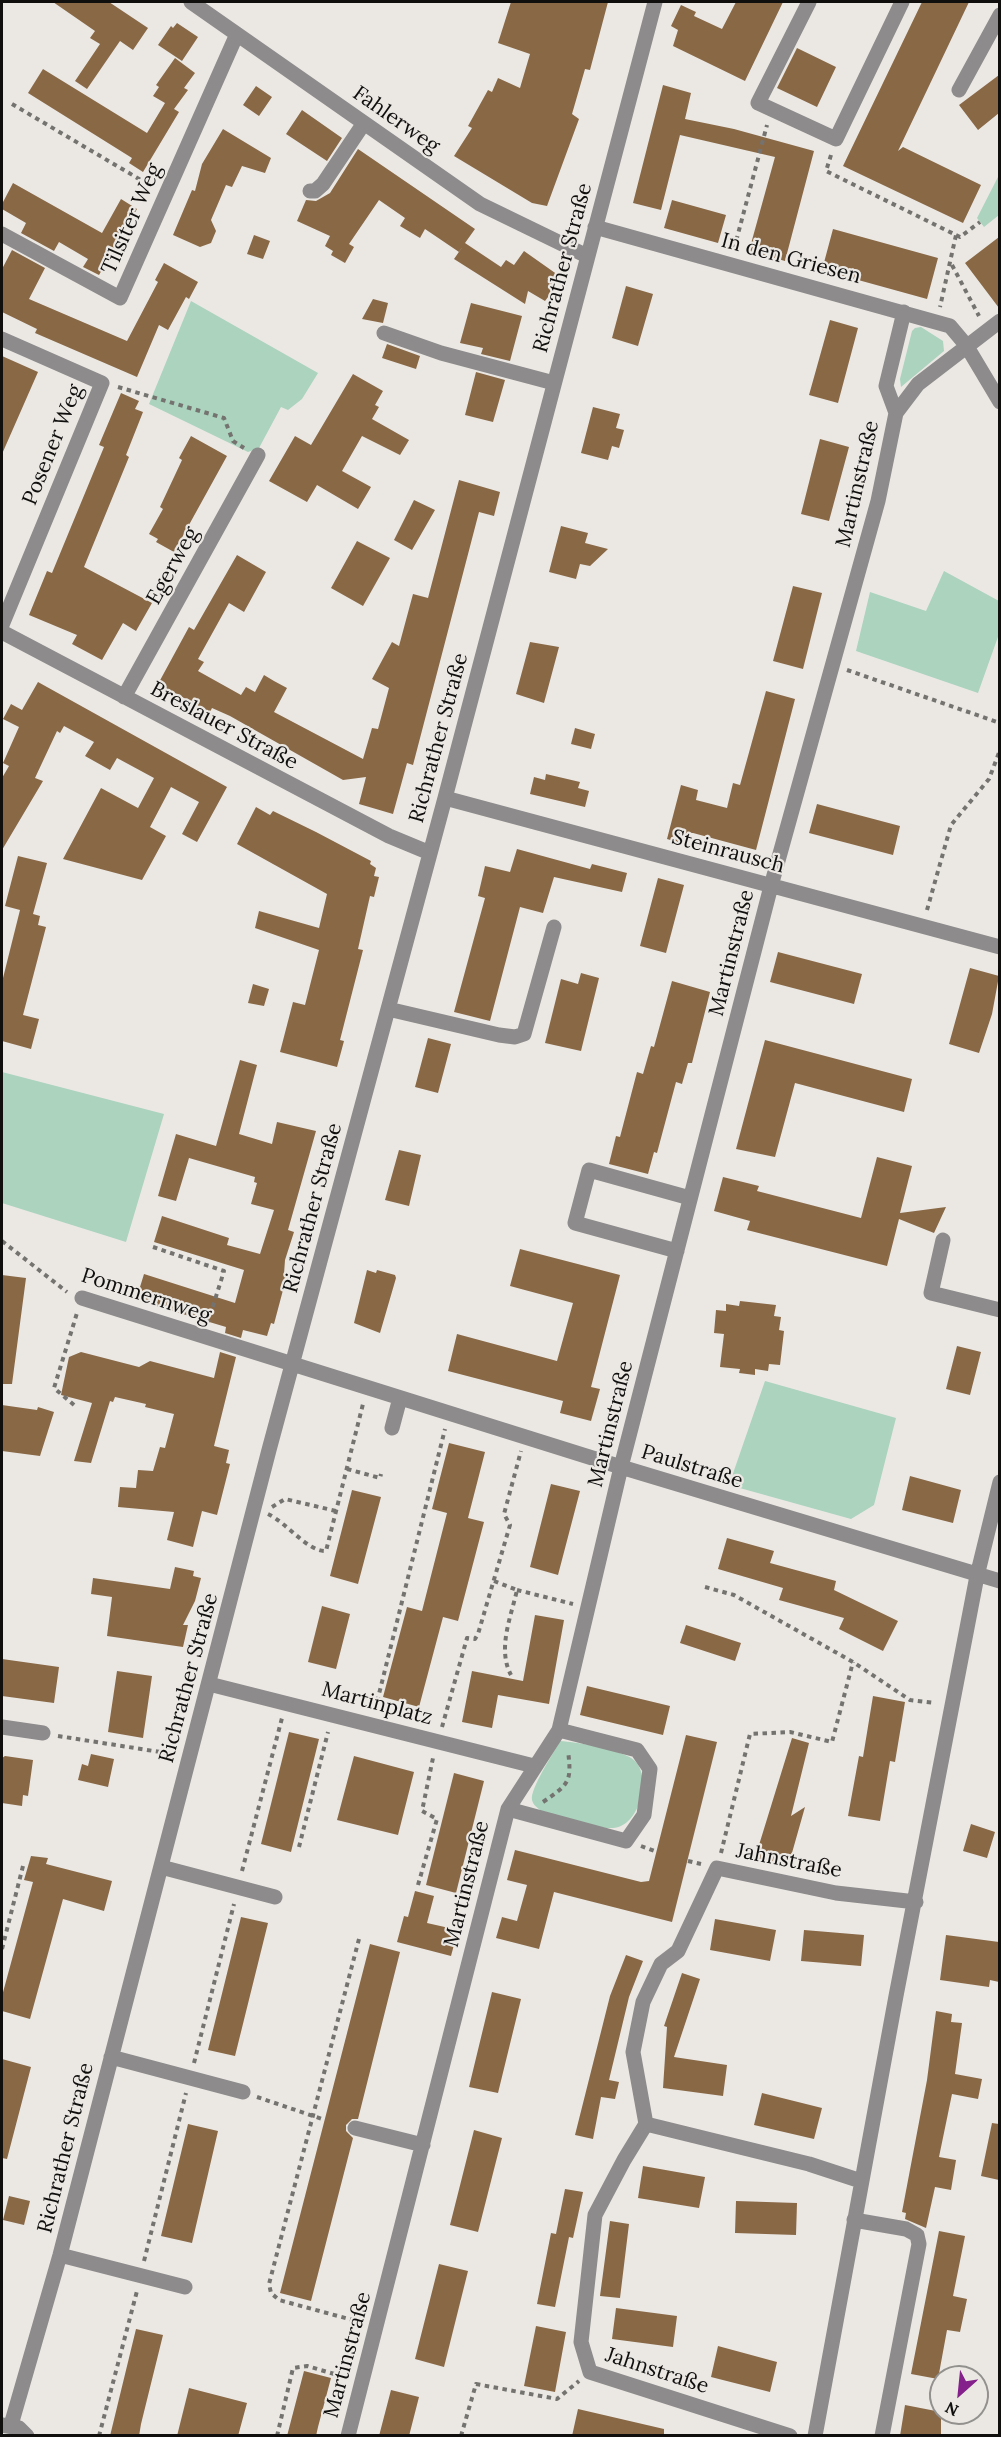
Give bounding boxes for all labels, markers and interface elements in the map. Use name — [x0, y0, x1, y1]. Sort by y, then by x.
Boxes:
street label: Fahlerweg — [348, 81, 444, 159]
street label: Tilsiter Weg — [96, 160, 168, 278]
street label: Richrather Straße — [528, 180, 598, 356]
street label: In den Griesen — [718, 228, 864, 290]
street label: Posener Weg — [17, 381, 89, 509]
street label: Martinstraße — [831, 418, 885, 550]
street label: Egerweg — [141, 523, 205, 609]
street label: Richrather Straße — [404, 650, 474, 826]
street label: Breslauer Straße — [146, 677, 302, 775]
street label: Steinrausch — [669, 825, 787, 879]
street label: Martinstraße — [704, 887, 760, 1019]
street label: Richrather Straße — [278, 1120, 348, 1296]
street label: Pommernweg — [78, 1263, 214, 1329]
street label: Martinstraße — [583, 1358, 639, 1490]
street label: Paulstraße — [638, 1440, 746, 1494]
street label: Richrather Straße — [154, 1590, 224, 1766]
street label: Martinplatz — [319, 1677, 435, 1731]
street label: Martinstraße — [439, 1818, 495, 1950]
street label: Jahnstraße — [734, 1838, 844, 1884]
street label: Richrather Straße — [33, 2060, 99, 2236]
street label: Martinstraße — [319, 2289, 377, 2421]
street label: Jahnstraße — [602, 2342, 712, 2400]
north arrow — [929, 2365, 989, 2425]
text: N — [942, 2398, 962, 2421]

